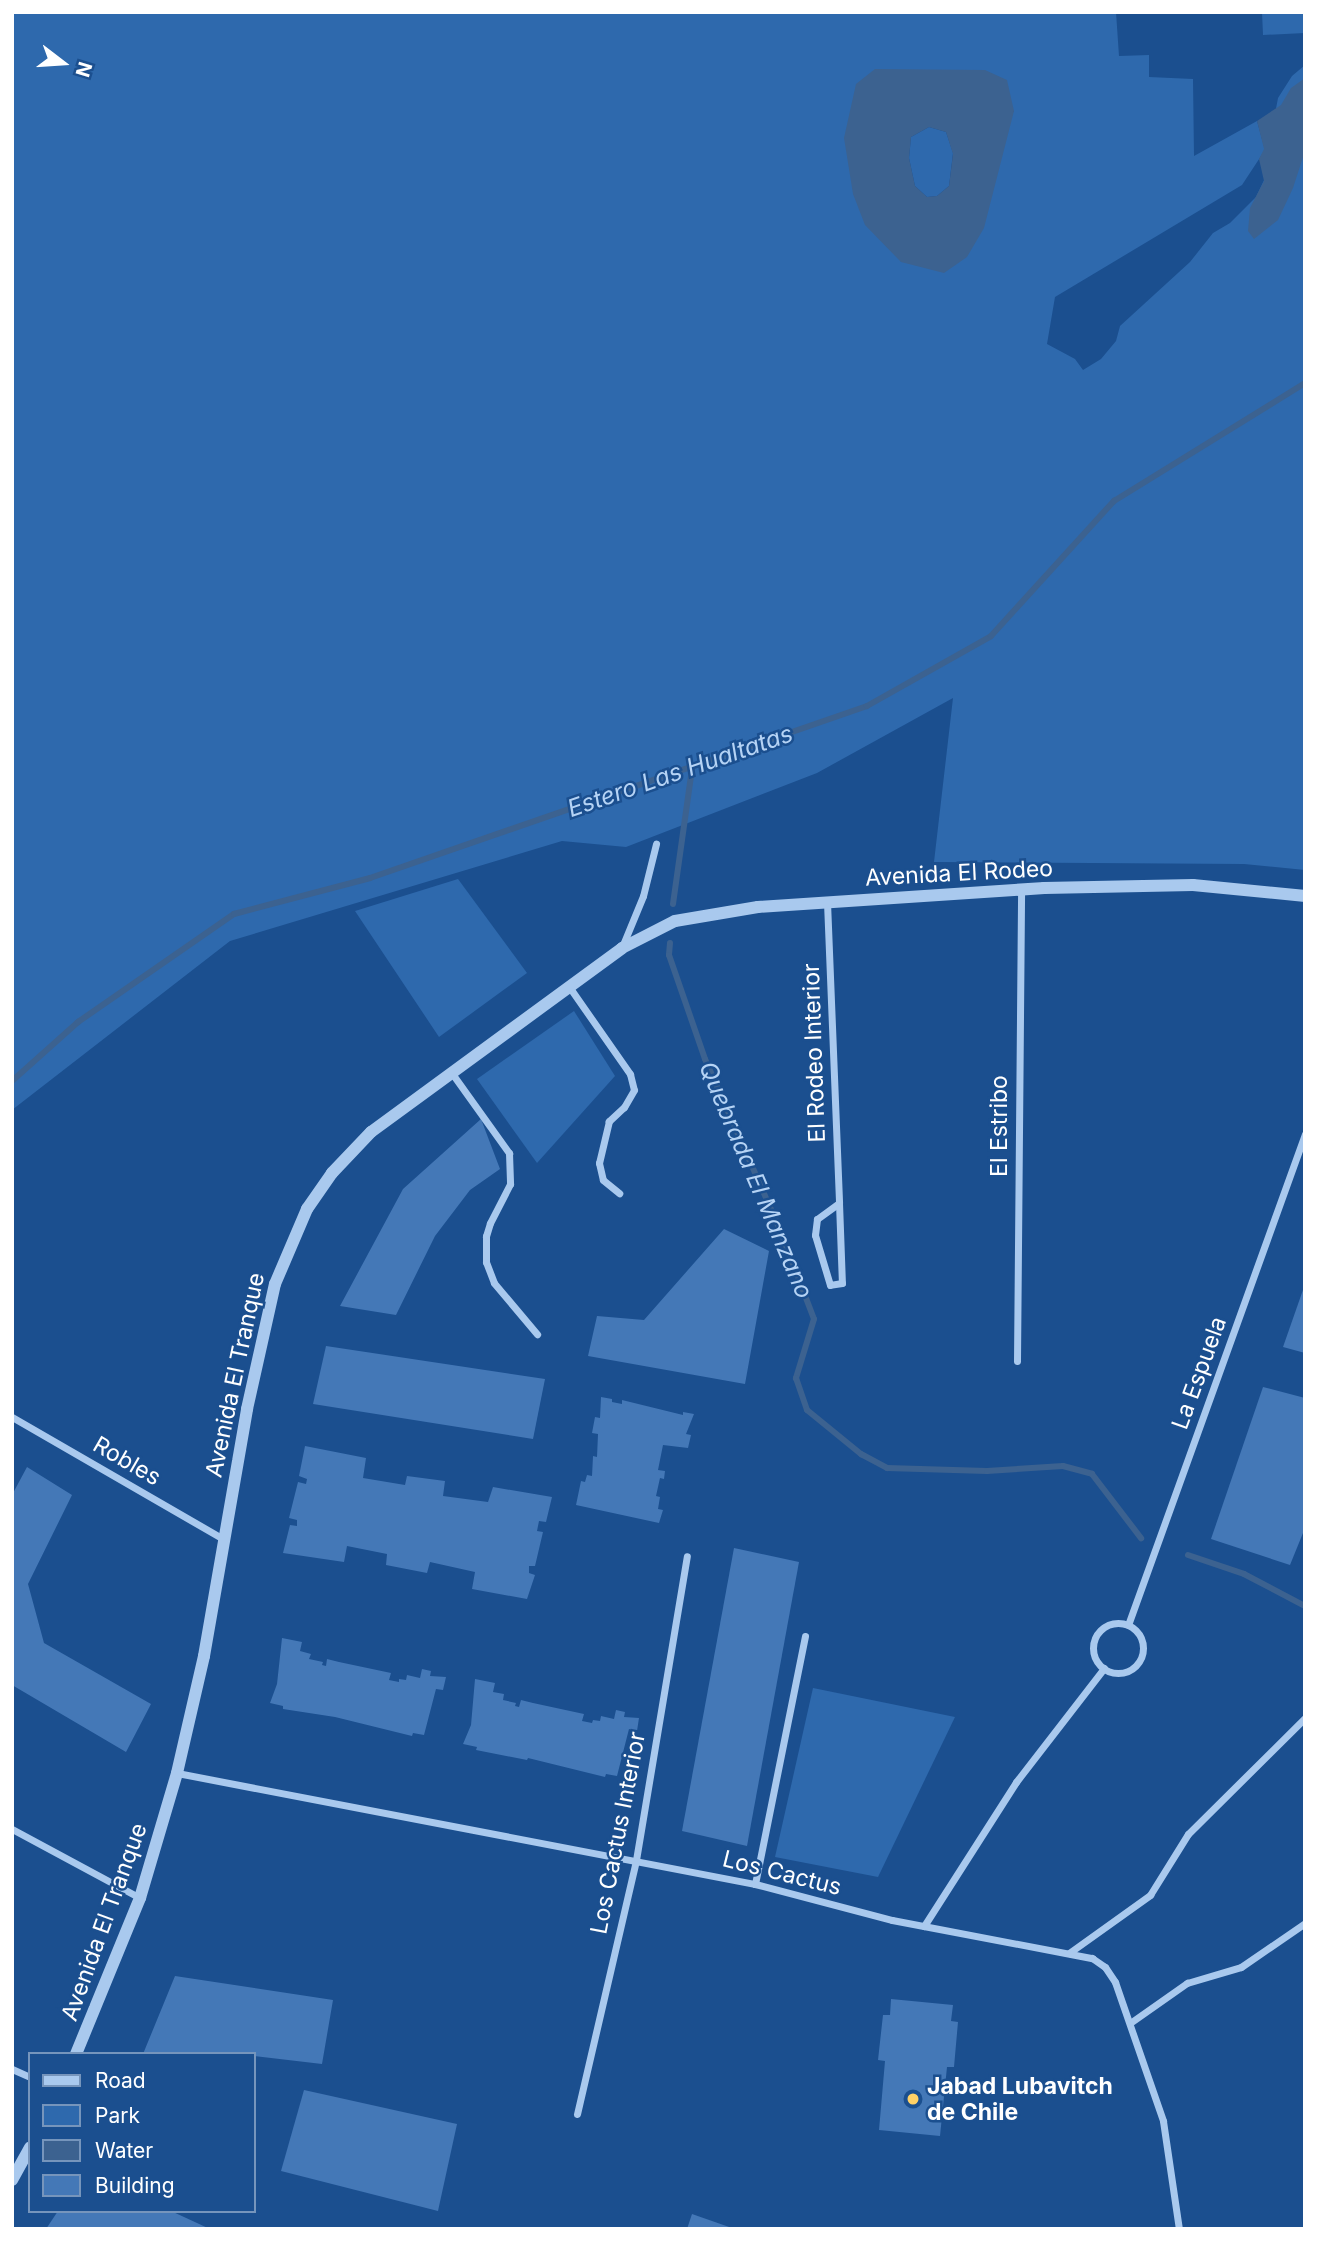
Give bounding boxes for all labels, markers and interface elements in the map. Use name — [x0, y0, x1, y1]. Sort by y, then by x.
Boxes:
north arrow — [28, 28, 98, 98]
text: N — [70, 59, 97, 80]
water label: Estero Las Hualtatas — [564, 719, 796, 823]
street label: Avenida El Rodeo — [864, 854, 1054, 892]
street label: El Rodeo Interior — [797, 963, 831, 1143]
water label: Quebrada El Manzano — [693, 1057, 819, 1303]
street label: El Estribo — [985, 1075, 1013, 1177]
street label: Avenida El Tranque — [200, 1270, 270, 1480]
street label: La Espuela — [1166, 1313, 1232, 1433]
street label: Robles — [88, 1431, 166, 1491]
street label: Los Cactus Interior — [585, 1730, 651, 1936]
street label: Avenida El Tranque — [55, 1819, 153, 2025]
street label: Los Cactus — [720, 1845, 844, 1901]
legend — [28, 2052, 256, 2213]
text: Road — [95, 2068, 146, 2093]
place label: Jabad Lubavitch de Chile — [927, 2072, 1113, 2126]
marker: Jabad Lubavitch de Chile — [905, 2091, 921, 2107]
text: Park — [95, 2103, 140, 2128]
text: Water — [95, 2138, 153, 2163]
text: Building — [95, 2173, 175, 2198]

